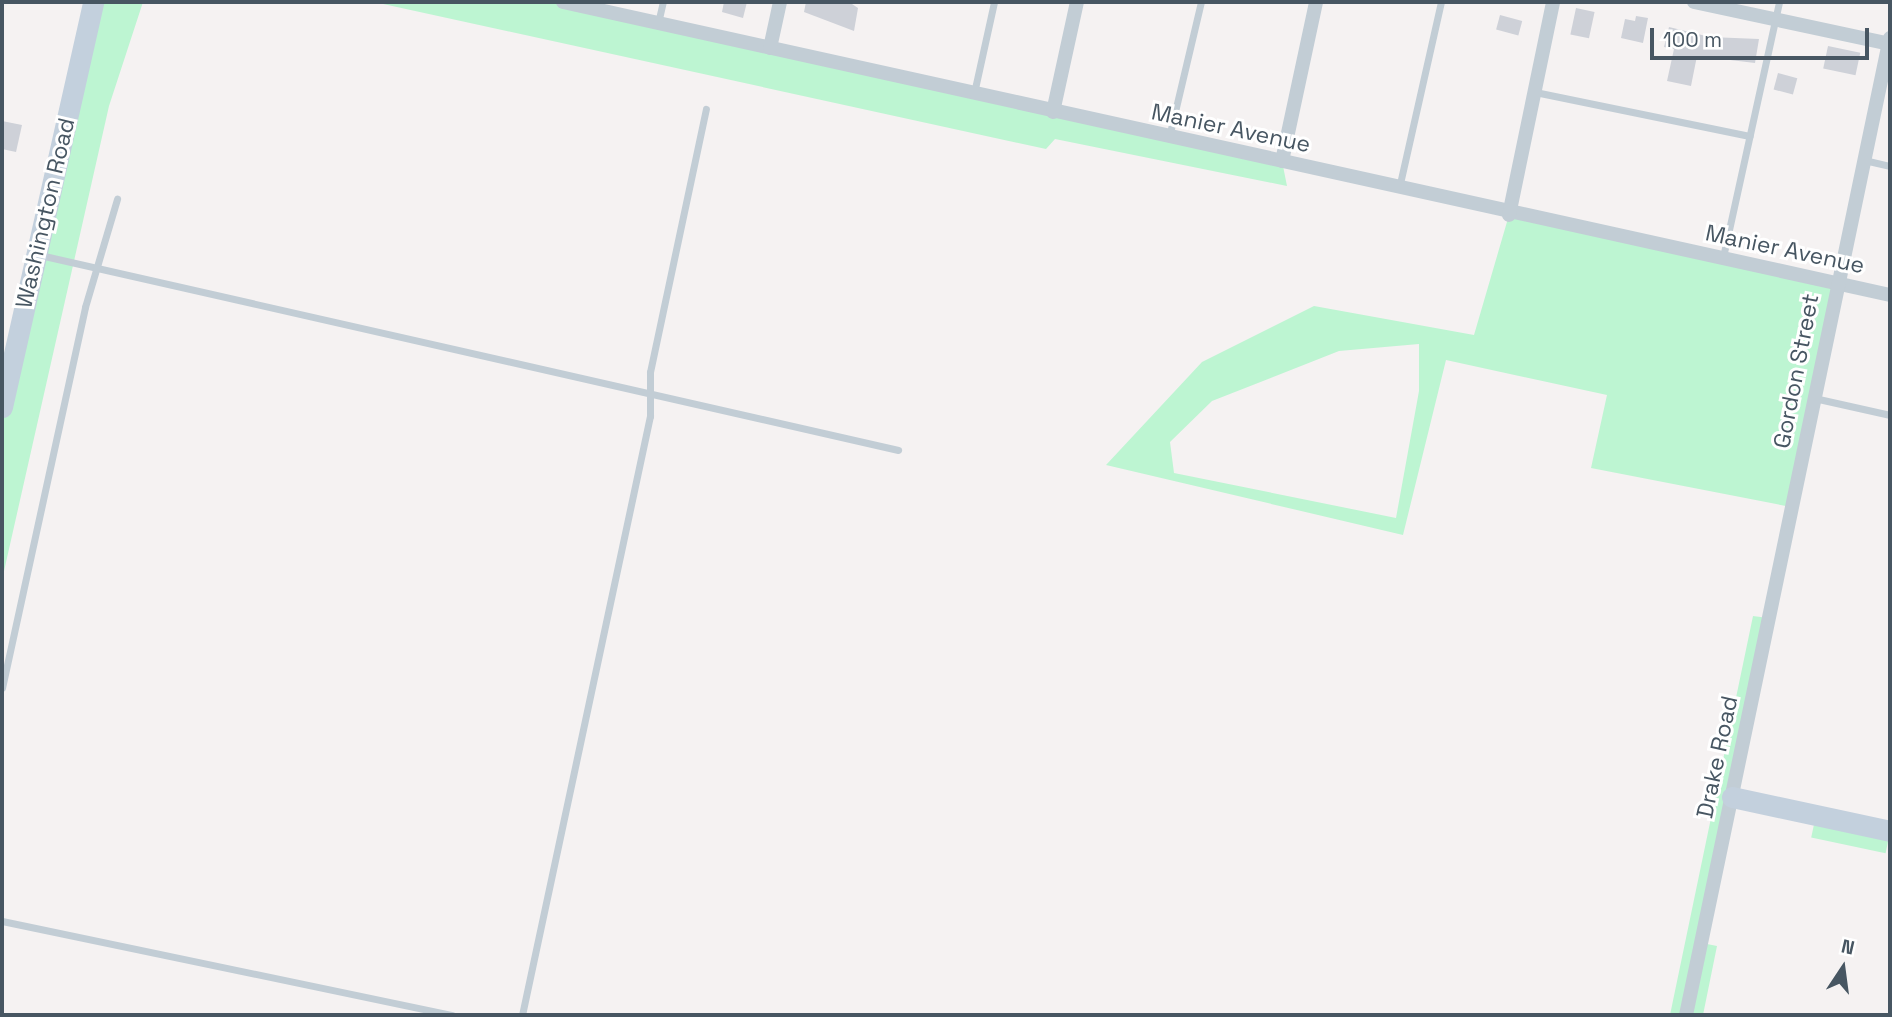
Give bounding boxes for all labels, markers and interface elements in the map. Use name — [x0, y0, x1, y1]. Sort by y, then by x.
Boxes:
scale bar — [1654, 14, 1873, 58]
text: 100 m — [1663, 26, 1722, 53]
street label: Manier Avenue — [1149, 98, 1313, 158]
street label: Washington Road — [10, 115, 80, 311]
street label: Manier Avenue — [1703, 219, 1867, 279]
street label: Gordon Street — [1767, 291, 1825, 451]
street label: Drake Road — [1691, 693, 1743, 821]
north arrow — [1808, 933, 1878, 1003]
text: N — [1839, 933, 1857, 961]

